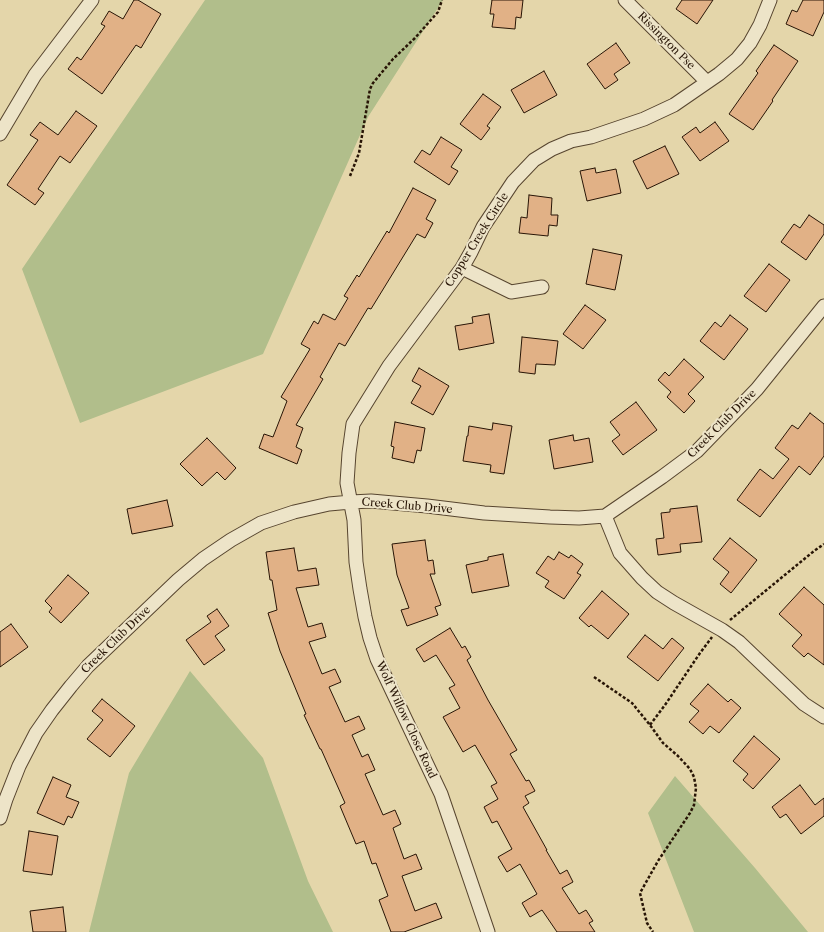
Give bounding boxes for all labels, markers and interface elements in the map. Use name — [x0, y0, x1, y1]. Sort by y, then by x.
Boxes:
street label: Rissington Pse — [635, 10, 697, 72]
street label: Copper Creek Circle — [443, 190, 511, 290]
street label: Creek Club Drive — [685, 387, 759, 461]
street label: Creek Club Drive — [361, 495, 453, 517]
street label: Creek Club Drive — [79, 604, 153, 676]
street label: Wolf Willow Close Road — [373, 659, 439, 781]

